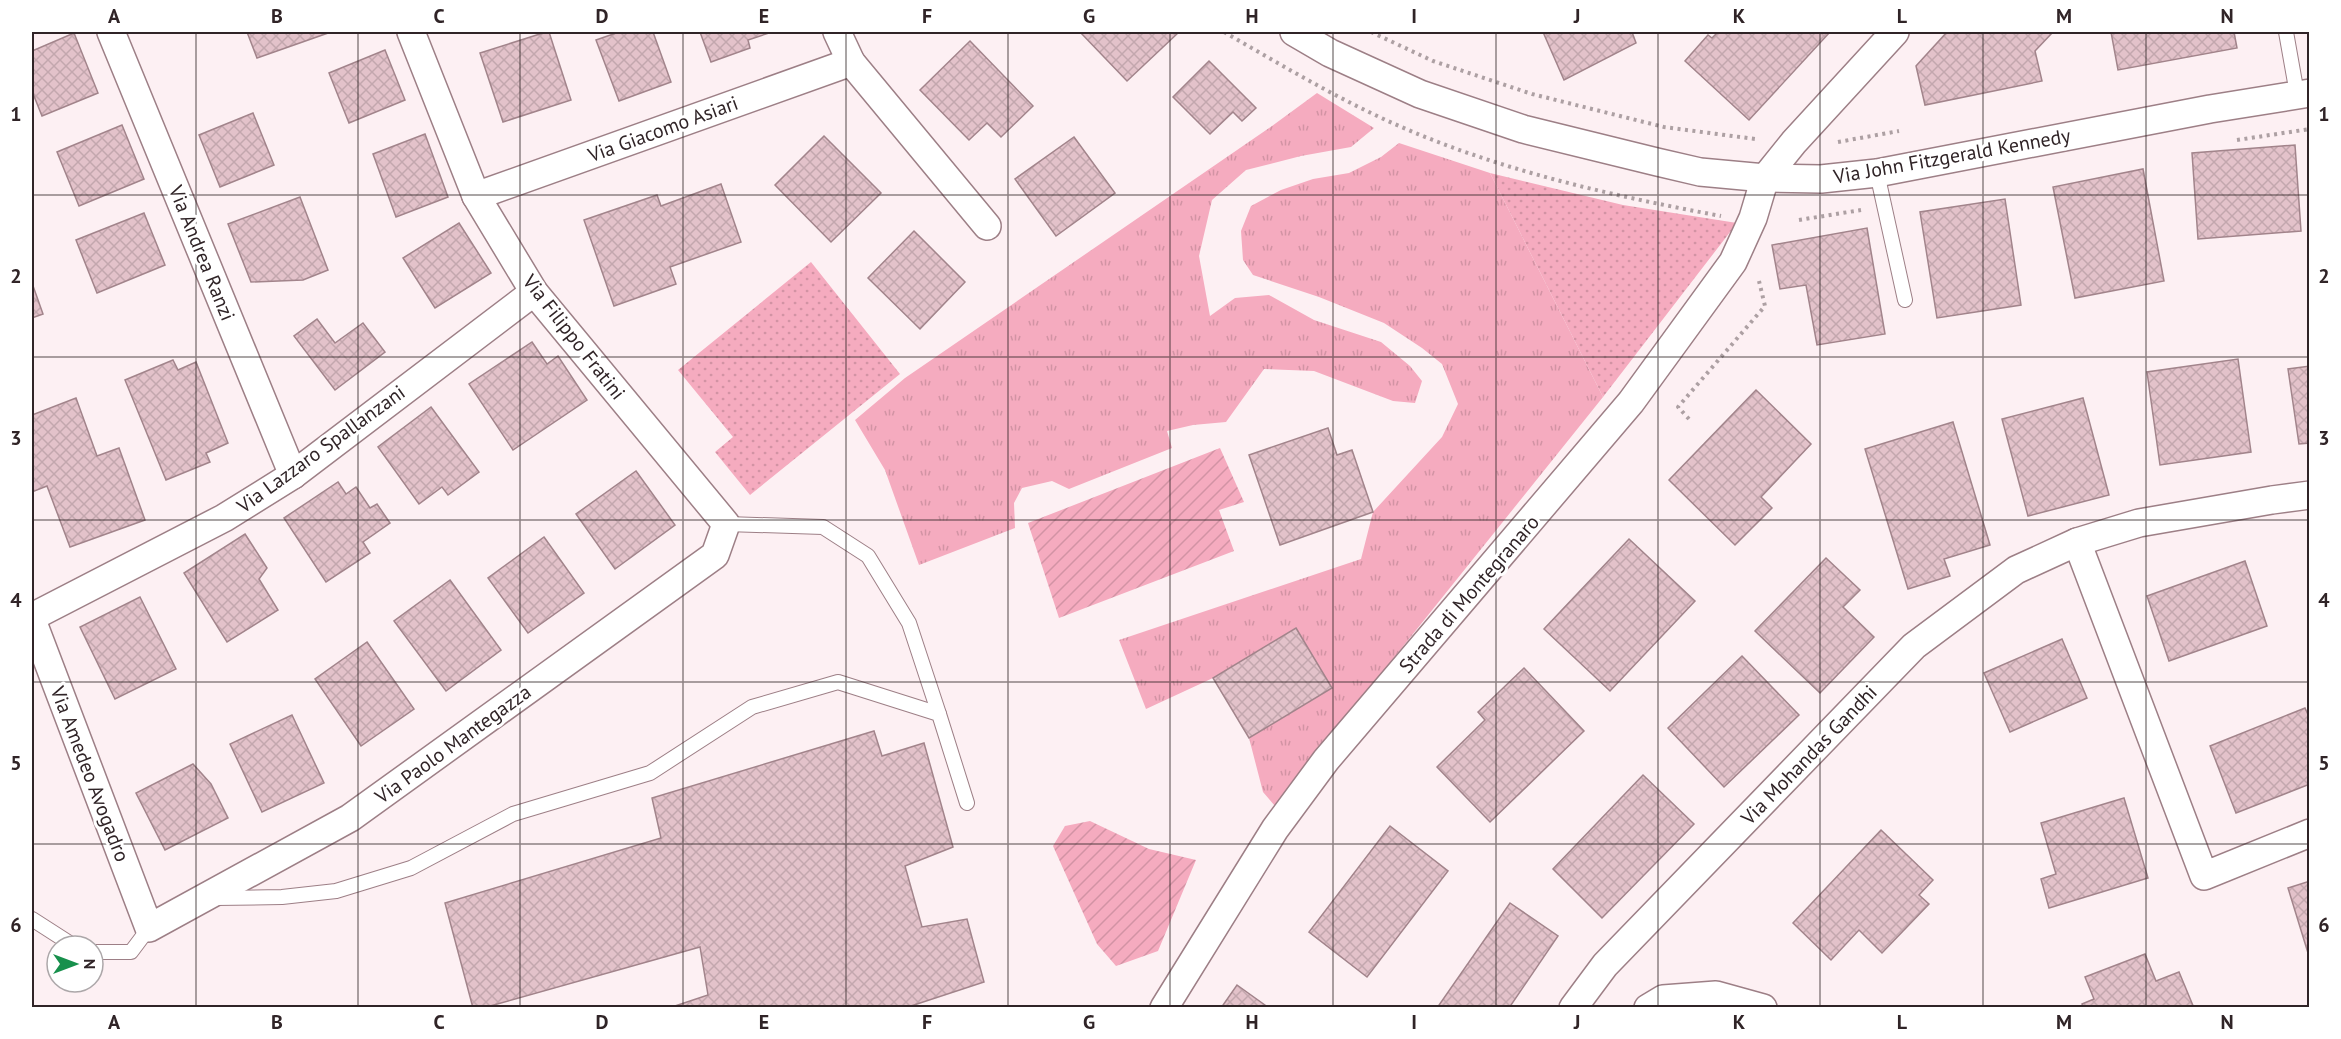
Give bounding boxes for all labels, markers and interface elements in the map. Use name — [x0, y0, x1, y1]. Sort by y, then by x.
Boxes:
text: A — [108, 3, 121, 29]
text: B — [271, 3, 283, 29]
text: C — [433, 3, 445, 29]
text: D — [596, 3, 609, 29]
text: E — [759, 3, 769, 29]
text: F — [922, 3, 932, 29]
text: G — [1083, 3, 1095, 29]
text: H — [1245, 3, 1259, 29]
text: I — [1411, 3, 1417, 29]
text: J — [1573, 3, 1580, 29]
text: K — [1733, 3, 1746, 29]
text: L — [1897, 3, 1908, 29]
text: M — [2056, 3, 2072, 29]
text: N — [2220, 3, 2234, 29]
street label: Via Giacomo Asiari — [583, 90, 742, 169]
text: 1 — [10, 101, 22, 127]
text: 1 — [2318, 101, 2330, 127]
street label: Via John Fitzgerald Kennedy — [1831, 122, 2073, 190]
street label: Via Andrea Ranzi — [163, 181, 241, 325]
text: 2 — [10, 263, 22, 289]
text: 2 — [2318, 263, 2330, 289]
street label: Via Filippo Fratini — [516, 268, 631, 405]
street label: Via Lazzaro Spallanzani — [231, 379, 410, 519]
text: 3 — [10, 425, 22, 451]
text: 3 — [2318, 425, 2330, 451]
street label: Strada di Montegranaro — [1393, 509, 1545, 679]
text: 4 — [10, 587, 22, 613]
text: 4 — [2318, 587, 2330, 613]
street label: Via Paolo Mantegazza — [369, 679, 536, 810]
street label: Via Mohandas Gandhi — [1735, 679, 1883, 831]
street label: Via Amedeo Avogadro — [44, 682, 135, 865]
text: 5 — [10, 750, 22, 776]
text: 5 — [2318, 750, 2330, 776]
text: 6 — [10, 912, 22, 938]
text: 6 — [2318, 912, 2330, 938]
north arrow — [45, 934, 105, 994]
text: N — [80, 959, 100, 969]
text: A — [108, 1009, 121, 1035]
text: B — [271, 1009, 283, 1035]
text: C — [433, 1009, 445, 1035]
text: D — [596, 1009, 609, 1035]
text: E — [759, 1009, 769, 1035]
text: F — [922, 1009, 932, 1035]
text: G — [1083, 1009, 1095, 1035]
text: H — [1245, 1009, 1259, 1035]
text: I — [1411, 1009, 1417, 1035]
text: J — [1573, 1009, 1580, 1035]
text: K — [1733, 1009, 1746, 1035]
text: L — [1897, 1009, 1908, 1035]
text: M — [2056, 1009, 2072, 1035]
text: N — [2220, 1009, 2234, 1035]

